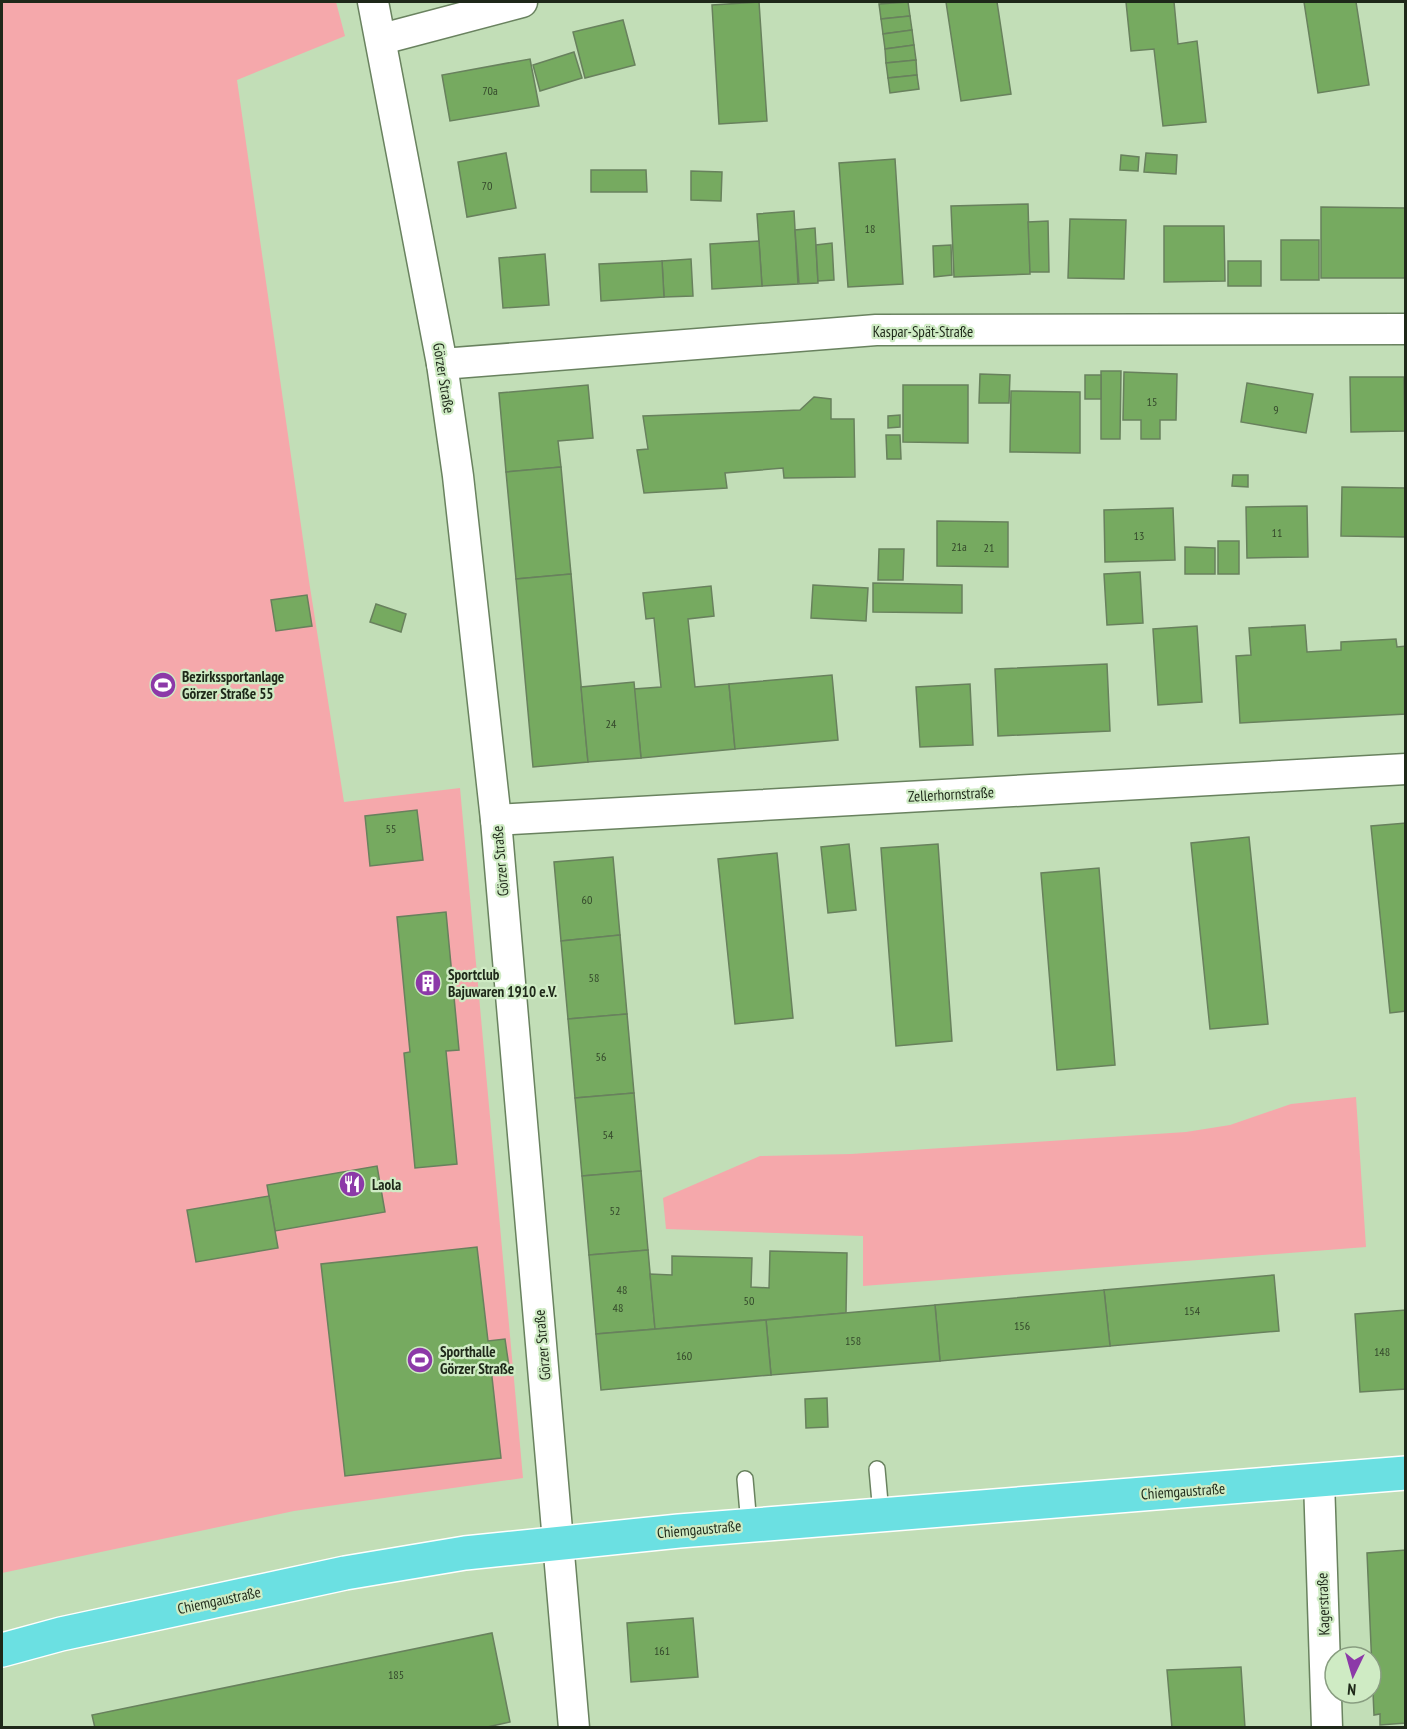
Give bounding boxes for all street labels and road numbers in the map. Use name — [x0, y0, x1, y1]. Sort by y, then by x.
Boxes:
street label: Kaspar-Spät-Straße — [873, 322, 973, 341]
street label: Görzer Straße — [429, 342, 459, 414]
street label: Zellerhornstraße — [908, 782, 994, 806]
street label: Görzer Straße — [487, 825, 513, 897]
street label: Görzer Straße — [529, 1309, 555, 1381]
street label: Chiemgaustraße — [1140, 1479, 1226, 1503]
street label: Chiemgaustraße — [656, 1516, 742, 1542]
street label: Kagerstraße — [1312, 1572, 1334, 1636]
street label: Chiemgaustraße — [176, 1582, 262, 1618]

